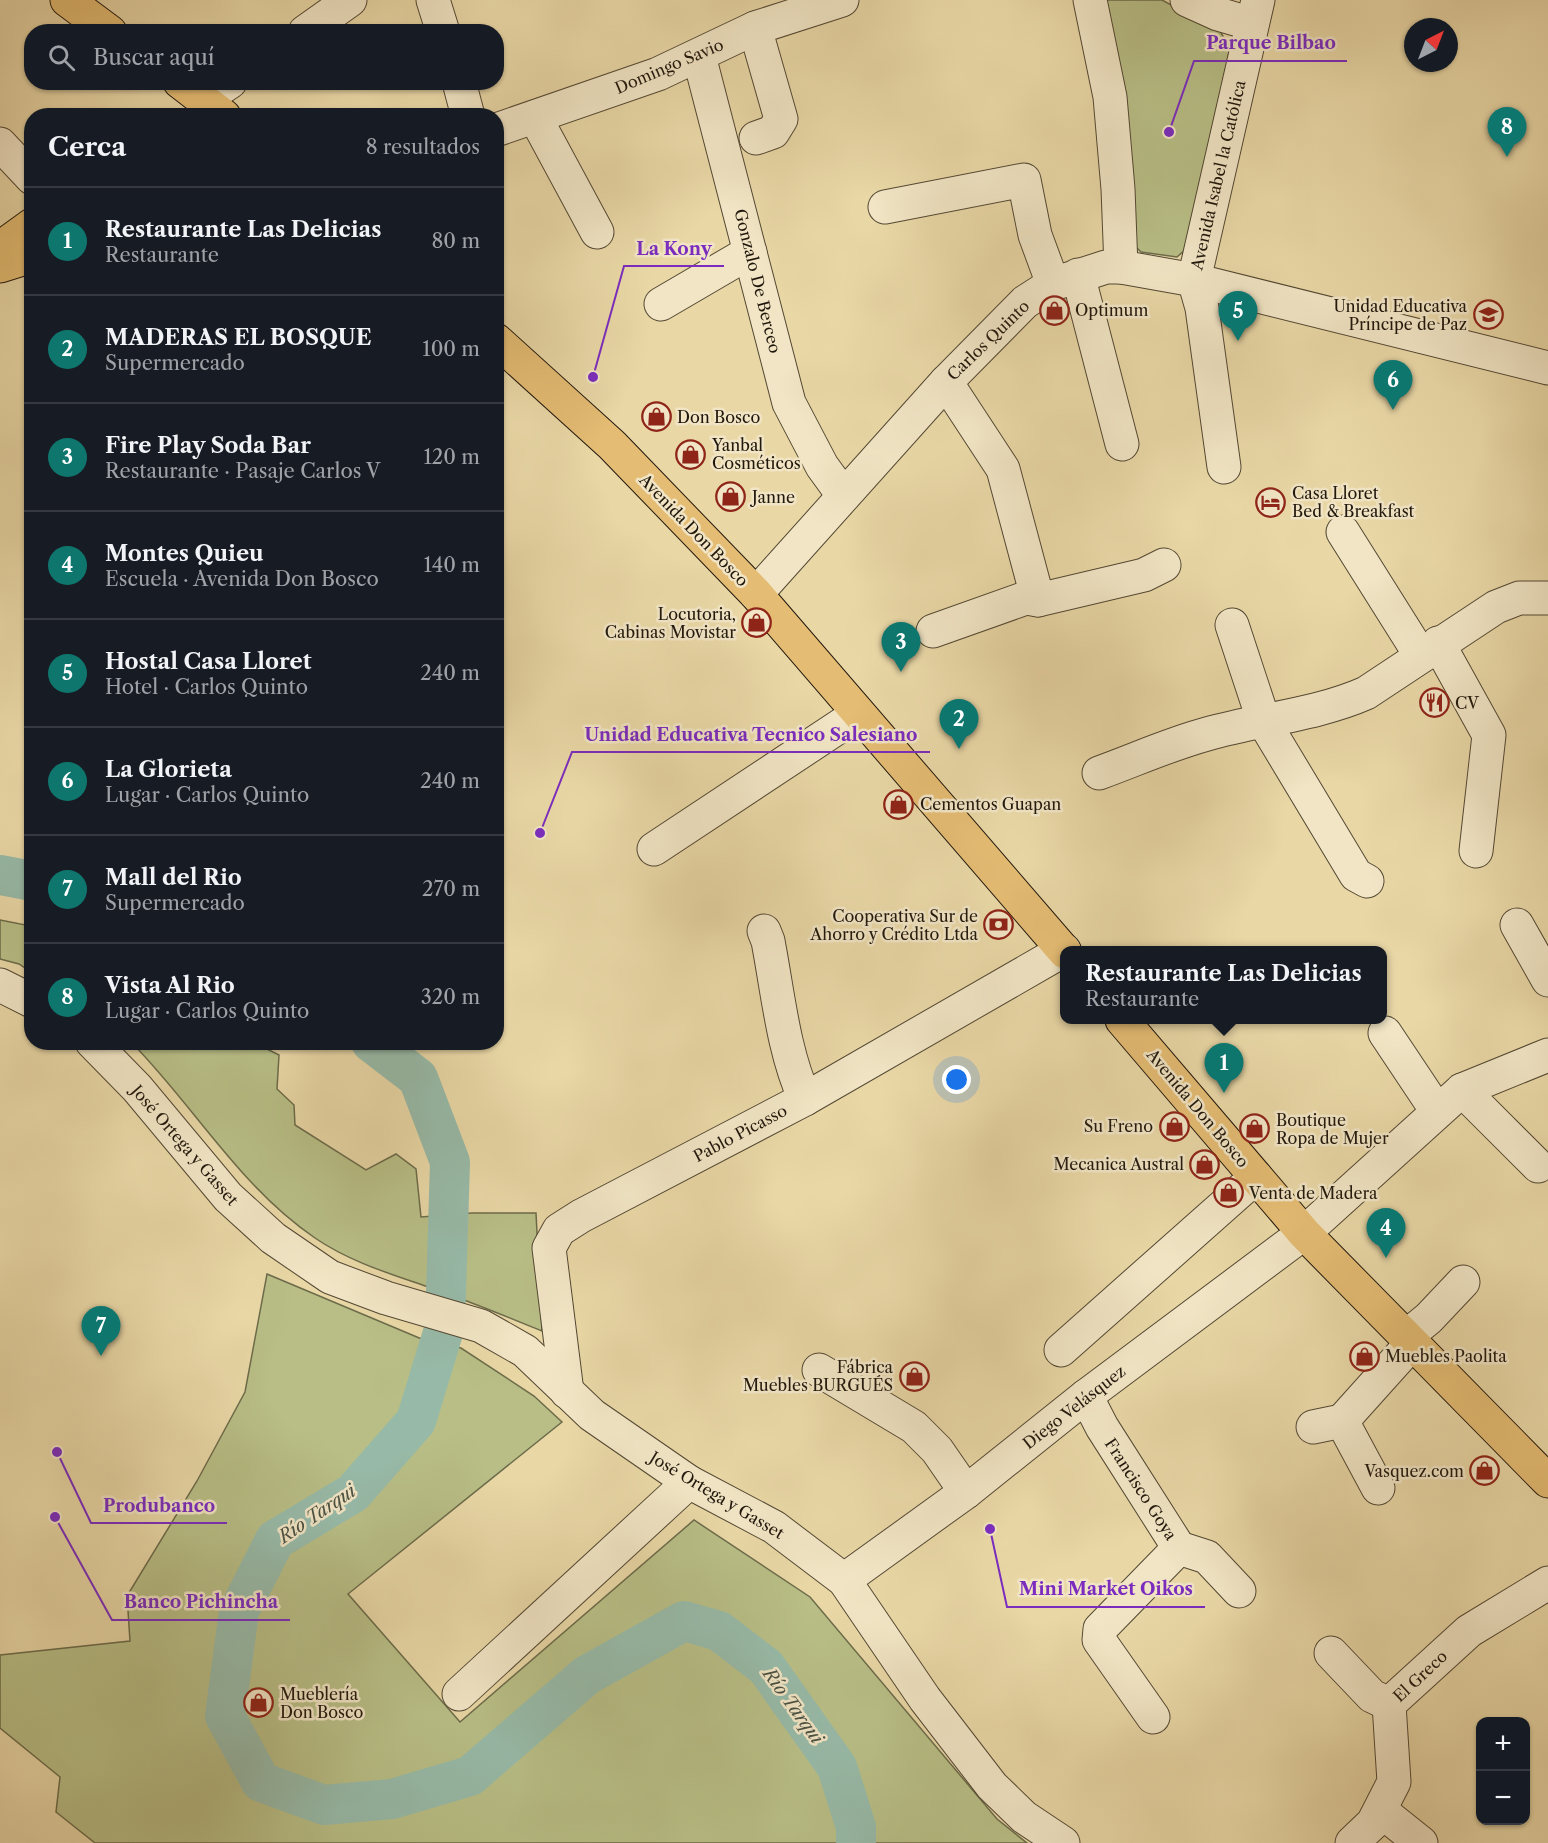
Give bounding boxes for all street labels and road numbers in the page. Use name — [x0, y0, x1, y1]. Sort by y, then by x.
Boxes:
street label: Domingo Savio — [612, 34, 726, 98]
street label: Avenida Isabel la Católica — [1186, 78, 1250, 273]
street label: Gonzalo De Berceo — [730, 207, 786, 356]
street label: Carlos Quinto — [943, 296, 1033, 384]
street label: Avenida Don Bosco — [635, 469, 753, 590]
street label: Avenida Don Bosco — [1142, 1044, 1253, 1171]
street label: José Ortega y Gasset — [125, 1078, 243, 1210]
street label: Pablo Picasso — [690, 1100, 790, 1166]
street label: Diego Velásquez — [1019, 1361, 1129, 1453]
street label: Francisco Goya — [1101, 1434, 1182, 1544]
street label: José Ortega y Gasset — [644, 1445, 788, 1543]
street label: El Greco — [1389, 1646, 1451, 1706]

